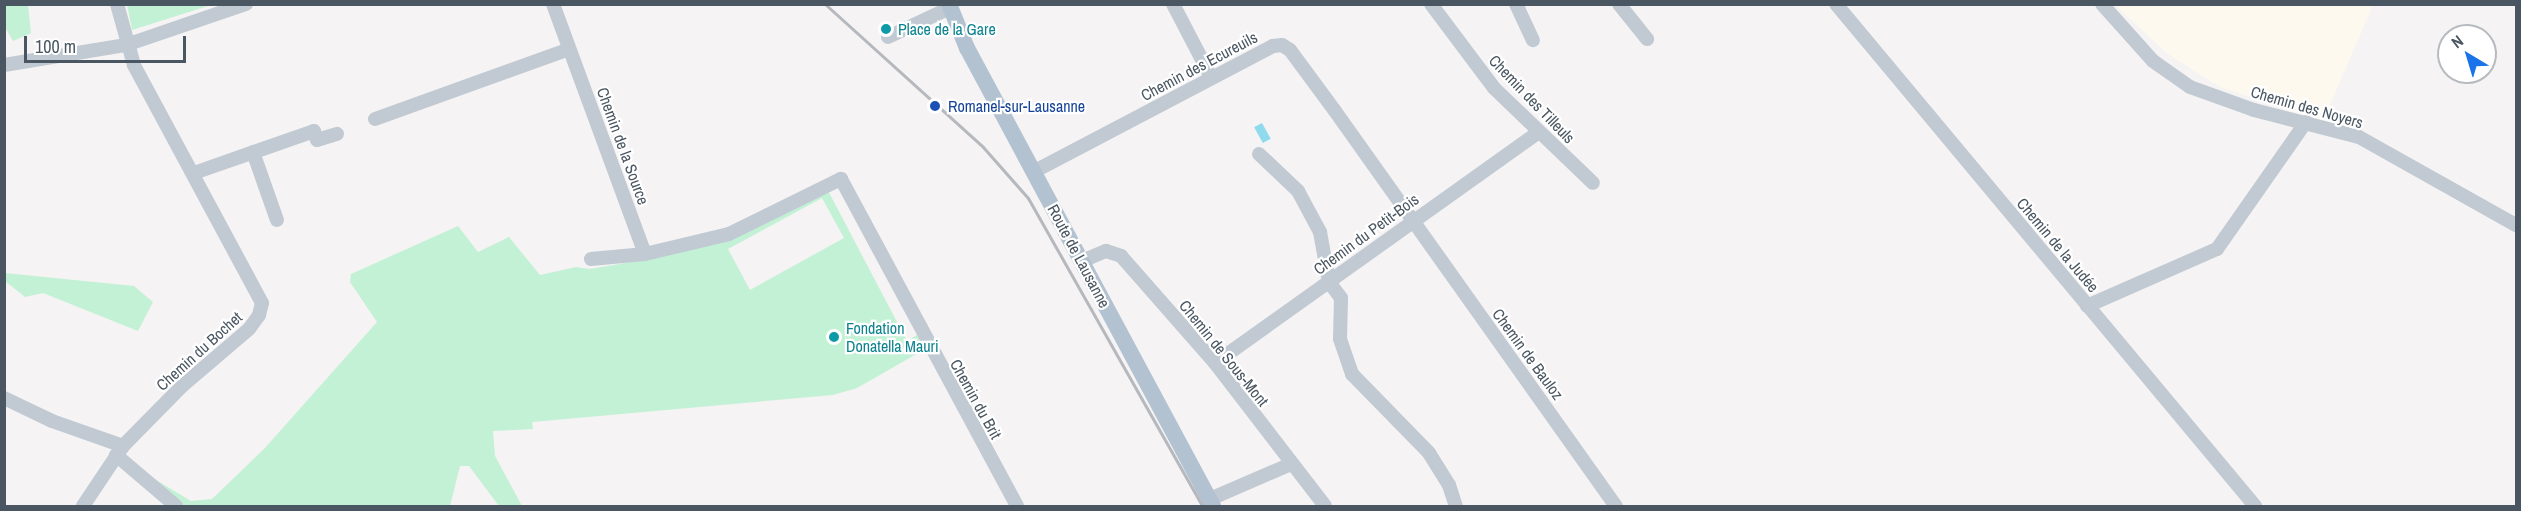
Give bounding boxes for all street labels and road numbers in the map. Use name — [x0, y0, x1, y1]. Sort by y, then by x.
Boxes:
street label: Chemin des Ecureuils — [1138, 27, 1260, 105]
street label: Chemin des Tilleuls — [1485, 51, 1579, 147]
street label: Chemin des Noyers — [2249, 82, 2365, 132]
street label: Chemin de la Source — [593, 85, 653, 207]
street label: Chemin du Petit-Bois — [1310, 189, 1422, 279]
street label: Chemin de la Judée — [2013, 194, 2103, 296]
street label: Route de Lausanne — [1044, 201, 1114, 311]
street label: Chemin de Sous-Mont — [1175, 296, 1273, 410]
street label: Chemin de Bauloz — [1489, 305, 1567, 403]
street label: Chemin du Bochet — [152, 308, 246, 394]
street label: Chemin du Brit — [946, 356, 1006, 442]

